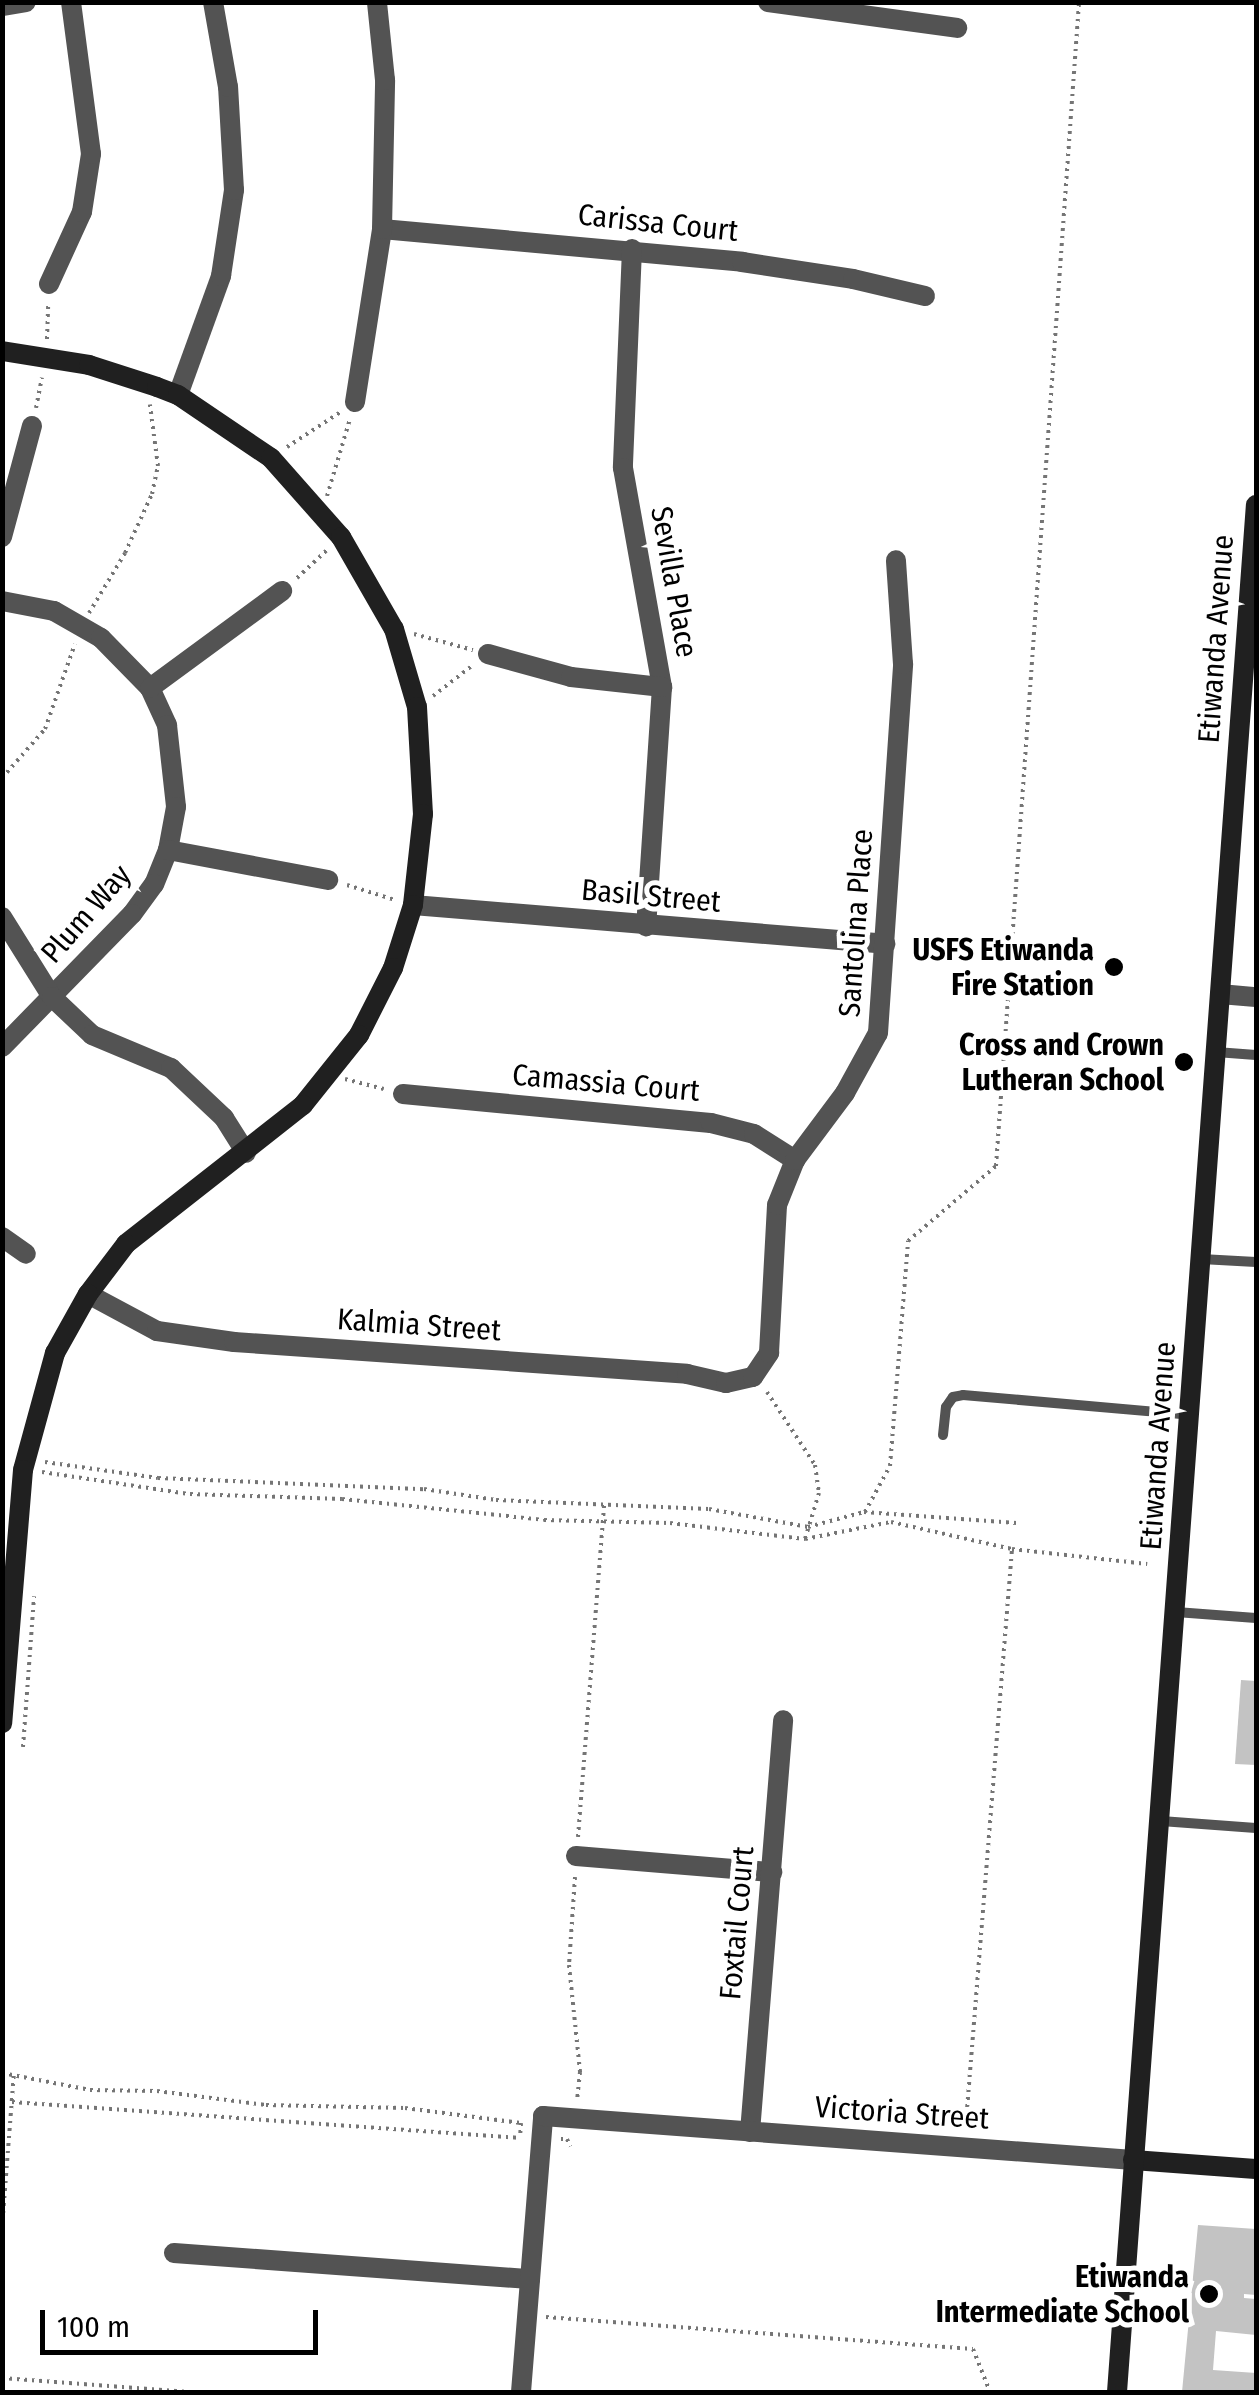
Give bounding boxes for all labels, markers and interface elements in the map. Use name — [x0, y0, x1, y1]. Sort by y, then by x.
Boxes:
street label: Carissa Court — [576, 197, 740, 249]
street label: Sevilla Place — [643, 504, 705, 660]
street label: Etiwanda Avenue — [1191, 534, 1241, 744]
street label: Santolina Place — [831, 828, 881, 1018]
street label: Plum Way — [34, 858, 138, 970]
street label: Basil Street — [580, 872, 722, 920]
place label: USFS Etiwanda Fire Station — [913, 932, 1094, 1002]
marker: USFS Etiwanda Fire Station — [1103, 956, 1125, 978]
place label: Cross and Crown Lutheran School — [959, 1027, 1164, 1098]
marker: Cross and Crown Lutheran School — [1173, 1051, 1195, 1073]
street label: Camassia Court — [511, 1057, 701, 1109]
street label: Kalmia Street — [336, 1301, 502, 1349]
street label: Etiwanda Avenue — [1133, 1341, 1183, 1551]
street label: Foxtail Court — [712, 1845, 762, 2001]
street label: Victoria Street — [814, 2089, 990, 2137]
place label: Etiwanda Intermediate School — [936, 2259, 1189, 2330]
marker: Etiwanda Intermediate School — [1198, 2283, 1220, 2305]
scale bar — [45, 2290, 322, 2352]
text: 100 m — [57, 2309, 130, 2345]

